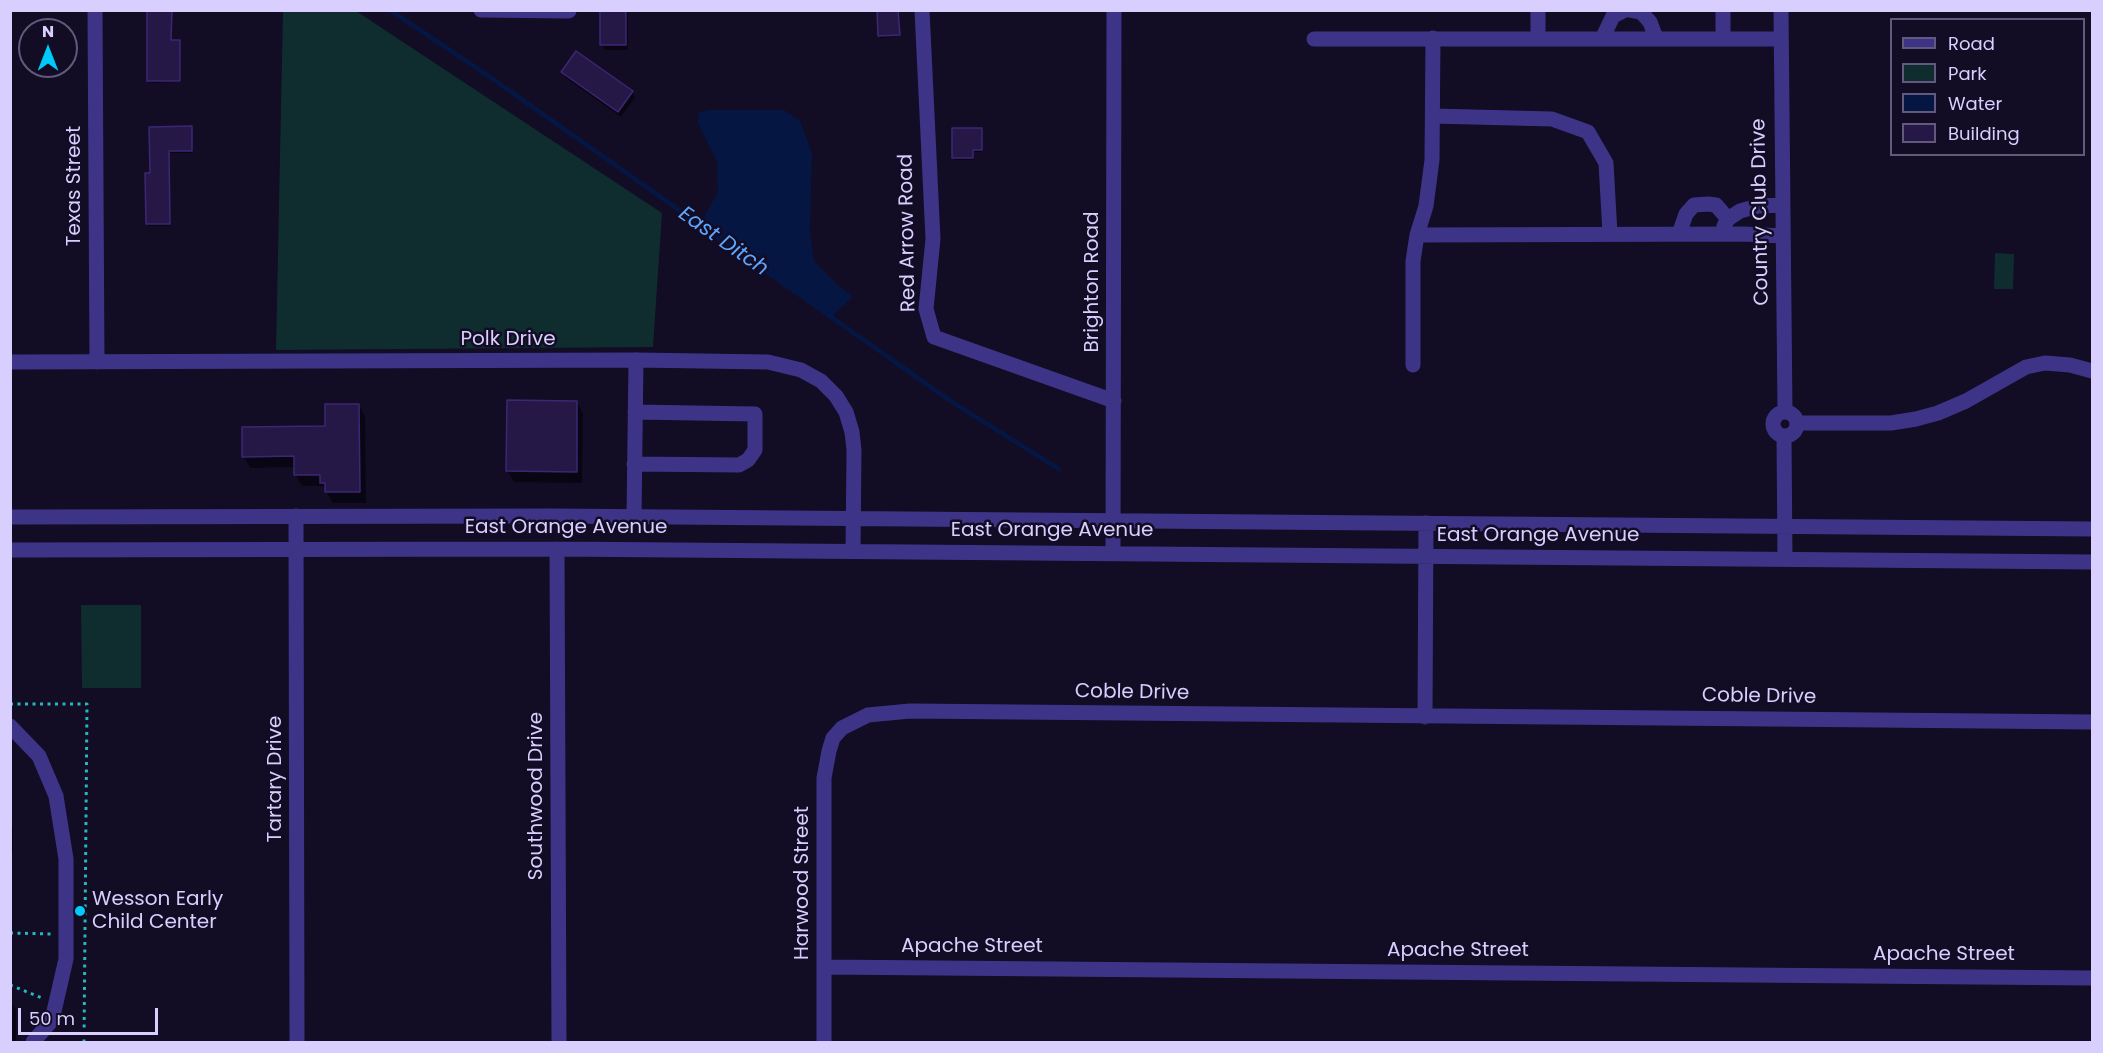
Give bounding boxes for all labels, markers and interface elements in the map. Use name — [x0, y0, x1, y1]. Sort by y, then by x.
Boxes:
north arrow — [18, 18, 78, 78]
legend — [1890, 18, 2085, 156]
text: N — [42, 20, 54, 43]
text: Road — [1948, 31, 1995, 56]
text: Park — [1948, 61, 1987, 86]
text: Water — [1948, 91, 2002, 116]
street label: Country Club Drive — [1747, 118, 1775, 306]
text: Building — [1948, 121, 2020, 146]
street label: Texas Street — [63, 126, 87, 246]
street label: Red Arrow Road — [895, 154, 921, 312]
water label: East Ditch — [673, 202, 773, 282]
street label: Brighton Road — [1081, 211, 1105, 353]
street label: Polk Drive — [460, 328, 556, 352]
street label: East Orange Avenue — [465, 516, 667, 540]
street label: East Orange Avenue — [951, 519, 1153, 543]
street label: East Orange Avenue — [1437, 524, 1639, 548]
street label: Coble Drive — [1075, 680, 1189, 706]
street label: Coble Drive — [1702, 684, 1816, 710]
street label: Southwood Drive — [525, 712, 549, 880]
street label: Tartary Drive — [264, 716, 288, 842]
street label: Harwood Street — [791, 806, 815, 960]
place label: Wesson Early Child Center — [92, 888, 223, 935]
marker: Wesson Early Child Center — [73, 904, 87, 918]
street label: Apache Street — [901, 935, 1043, 959]
street label: Apache Street — [1387, 939, 1529, 963]
street label: Apache Street — [1873, 943, 2015, 967]
scale bar — [21, 996, 160, 1034]
text: 50 m — [29, 1006, 75, 1031]

